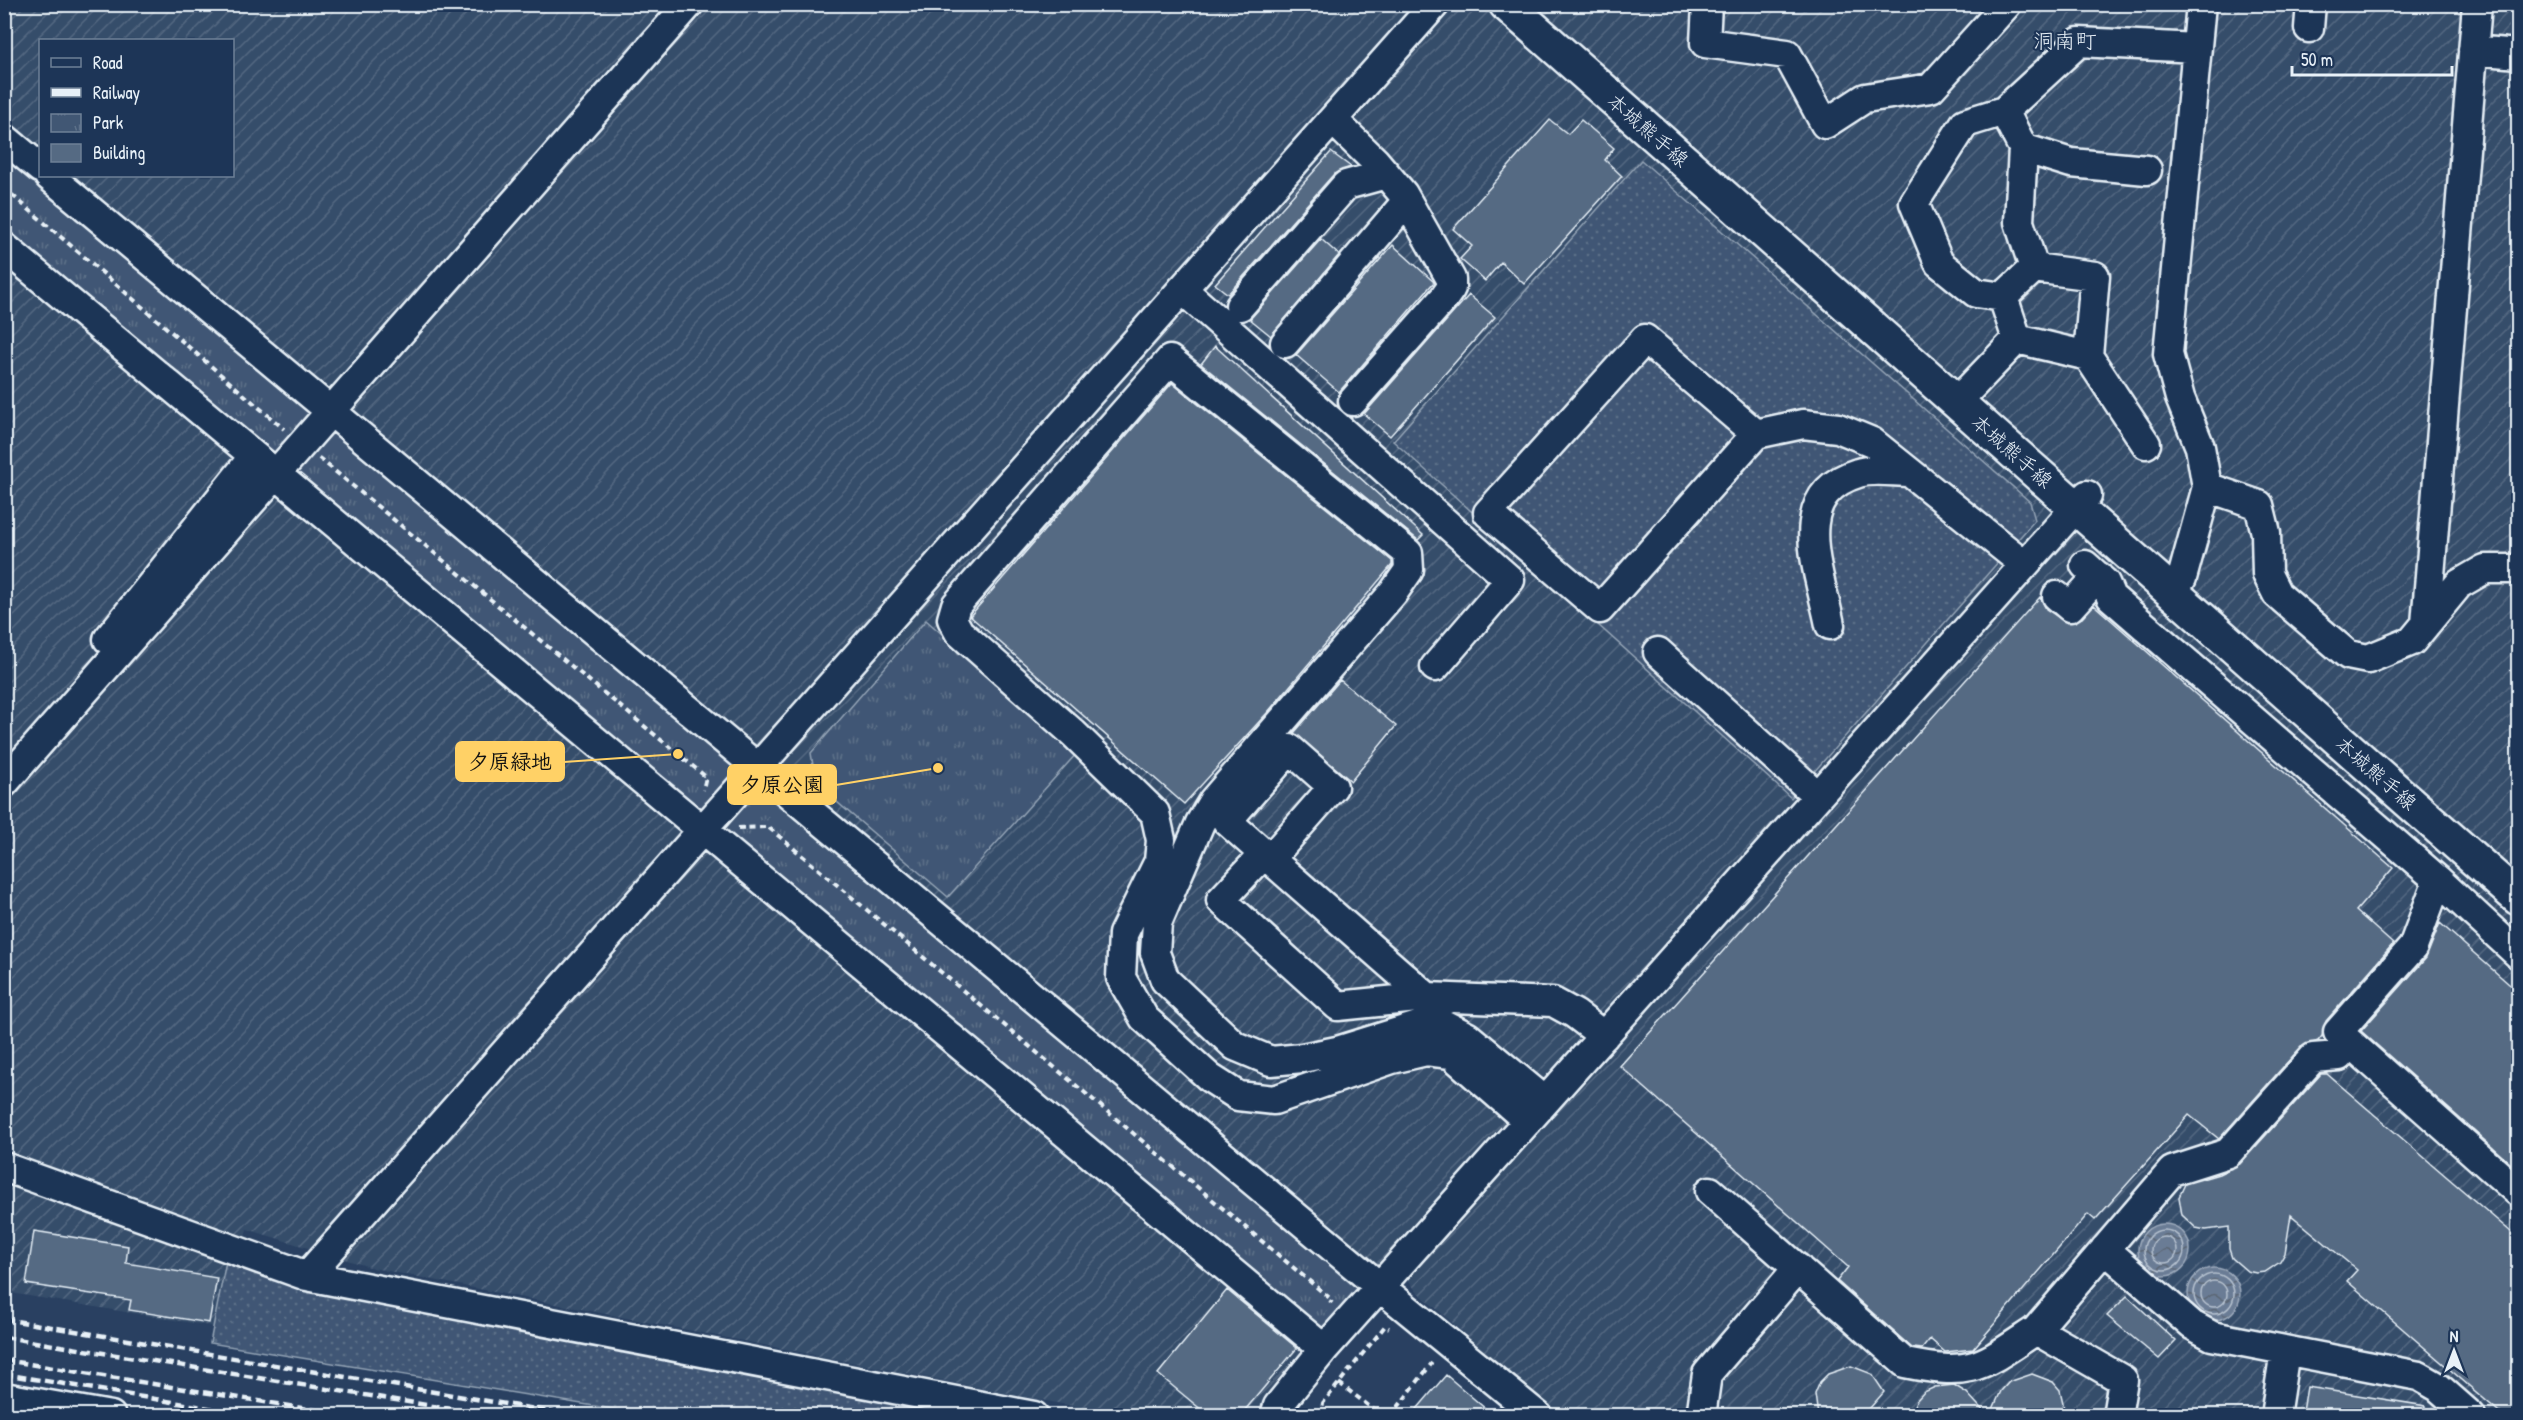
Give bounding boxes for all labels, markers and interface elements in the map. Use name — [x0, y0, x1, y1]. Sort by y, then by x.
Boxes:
district label: 洞南町 — [2034, 26, 2097, 55]
legend — [39, 39, 234, 177]
scale bar — [2292, 39, 2452, 77]
text: 50 m — [2301, 47, 2333, 72]
text: Road — [93, 50, 123, 75]
text: Railway — [93, 80, 140, 105]
street label: 本城熊手線 — [1602, 87, 1695, 173]
text: Park — [93, 110, 124, 135]
text: Building — [93, 140, 145, 165]
street label: 本城熊手線 — [1966, 408, 2059, 494]
street label: 本城熊手線 — [2330, 730, 2423, 816]
callout: 夕原緑地 — [456, 742, 564, 781]
text: 夕原緑地 — [468, 747, 552, 776]
callout: 夕原公園 — [728, 765, 836, 804]
text: 夕原公園 — [740, 770, 824, 799]
north arrow — [2424, 1321, 2484, 1381]
text: N — [2450, 1325, 2459, 1347]

